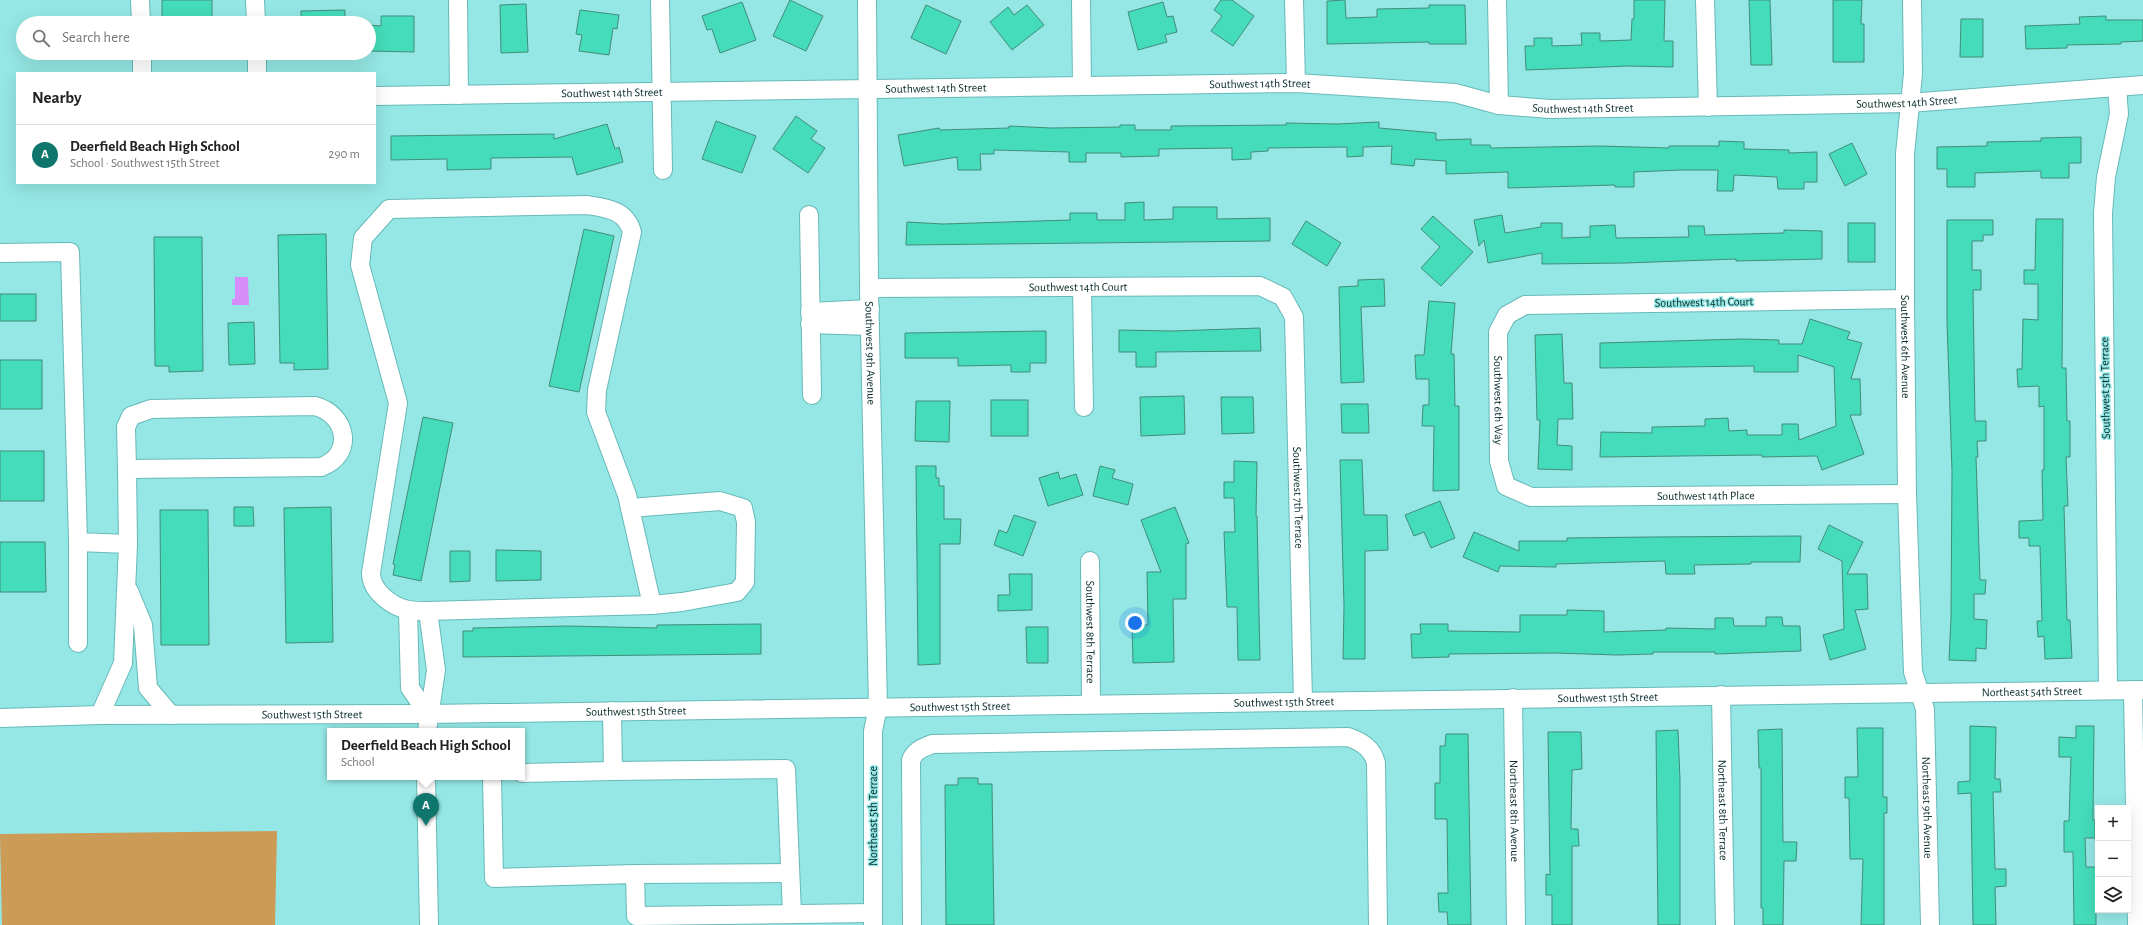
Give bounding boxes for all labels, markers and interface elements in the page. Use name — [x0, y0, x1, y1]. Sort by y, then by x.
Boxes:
search box — [16, 16, 376, 60]
icon: search — [30, 27, 52, 49]
text: Search here — [62, 30, 130, 45]
street label: Southwest 14th Street — [1209, 77, 1311, 90]
street label: Southwest 14th Street — [885, 81, 987, 95]
street label: Southwest 14th Street — [561, 86, 663, 99]
text: Nearby — [32, 89, 82, 106]
street label: Southwest 14th Street — [1856, 93, 1958, 110]
street label: Southwest 14th Street — [1532, 102, 1634, 115]
text: Deerfield Beach High School — [70, 139, 240, 154]
text: A — [41, 148, 49, 161]
text: 290 m — [329, 148, 360, 161]
text: School · Southwest 15th Street — [70, 157, 220, 170]
street label: Southwest 14th Court — [1029, 281, 1128, 293]
street label: Southwest 14th Court — [1655, 295, 1754, 309]
street label: Southwest 6th Avenue — [1899, 295, 1912, 399]
street label: Southwest 9th Avenue — [863, 301, 878, 405]
street label: Southwest 5th Terrace — [2098, 337, 2112, 439]
street label: Southwest 6th Way — [1492, 355, 1505, 445]
street label: Southwest 7th Terrace — [1291, 446, 1305, 549]
street label: Southwest 14th Place — [1657, 489, 1755, 502]
street label: Southwest 8th Terrace — [1084, 581, 1097, 683]
your location — [1125, 613, 1145, 633]
street label: Northeast 54th Street — [1982, 685, 2082, 698]
street label: Southwest 15th Street — [1557, 691, 1658, 704]
street label: Southwest 15th Street — [1234, 695, 1334, 709]
street label: Southwest 15th Street — [910, 700, 1010, 713]
street label: Southwest 15th Street — [586, 704, 686, 718]
street label: Southwest 15th Street — [262, 708, 362, 721]
popup — [327, 728, 525, 780]
text: Deerfield Beach High School — [341, 738, 511, 753]
text: School — [341, 756, 375, 769]
street label: Northeast 9th Avenue — [1920, 757, 1934, 859]
street label: Northeast 8th Terrace — [1716, 759, 1730, 861]
street label: Northeast 8th Avenue — [1508, 760, 1521, 862]
street label: Northeast 5th Terrace — [867, 766, 879, 866]
pin: A — [413, 793, 439, 826]
map controls — [2095, 805, 2131, 913]
button: + — [2095, 805, 2131, 841]
button: − — [2095, 841, 2131, 877]
button: layers — [2095, 877, 2131, 913]

